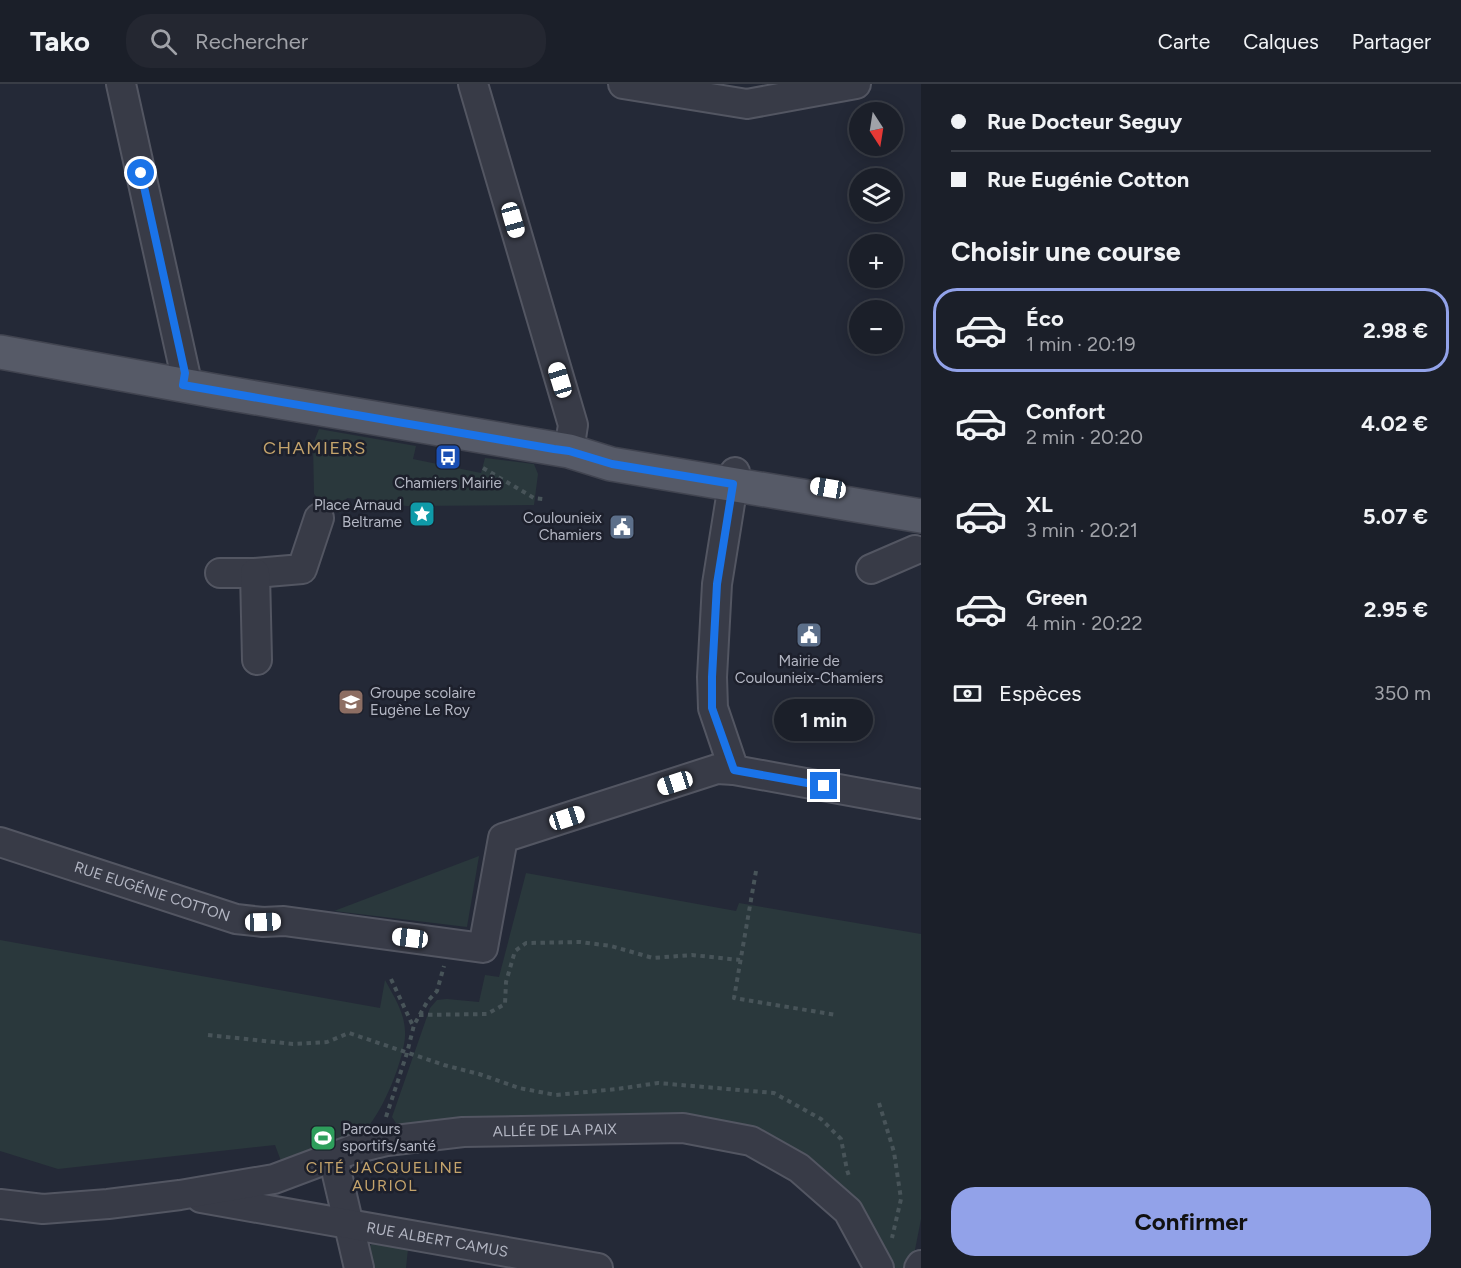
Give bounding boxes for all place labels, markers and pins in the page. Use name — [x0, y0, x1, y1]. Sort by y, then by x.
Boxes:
bus stop icon: Chamiers Mairie — [433, 442, 463, 472]
place label: Chamiers Mairie — [394, 474, 502, 492]
place label: Place Arnaud Beltrame — [314, 496, 402, 531]
place icon: Place Arnaud Beltrame — [407, 499, 437, 529]
place label: Coulounieix Chamiers — [523, 509, 602, 544]
public building icon: Coulounieix Chamiers — [607, 512, 637, 542]
public building icon: Mairie de Coulounieix-Chamiers — [794, 620, 824, 650]
place label: Mairie de Coulounieix-Chamiers — [735, 652, 883, 687]
place label: Groupe scolaire Eugène Le Roy — [370, 684, 476, 719]
school or university icon: Groupe scolaire Eugène Le Roy — [336, 687, 366, 717]
place label: Parcours sportifs/santé — [342, 1120, 436, 1155]
sports icon: Parcours sportifs/santé — [308, 1123, 338, 1153]

